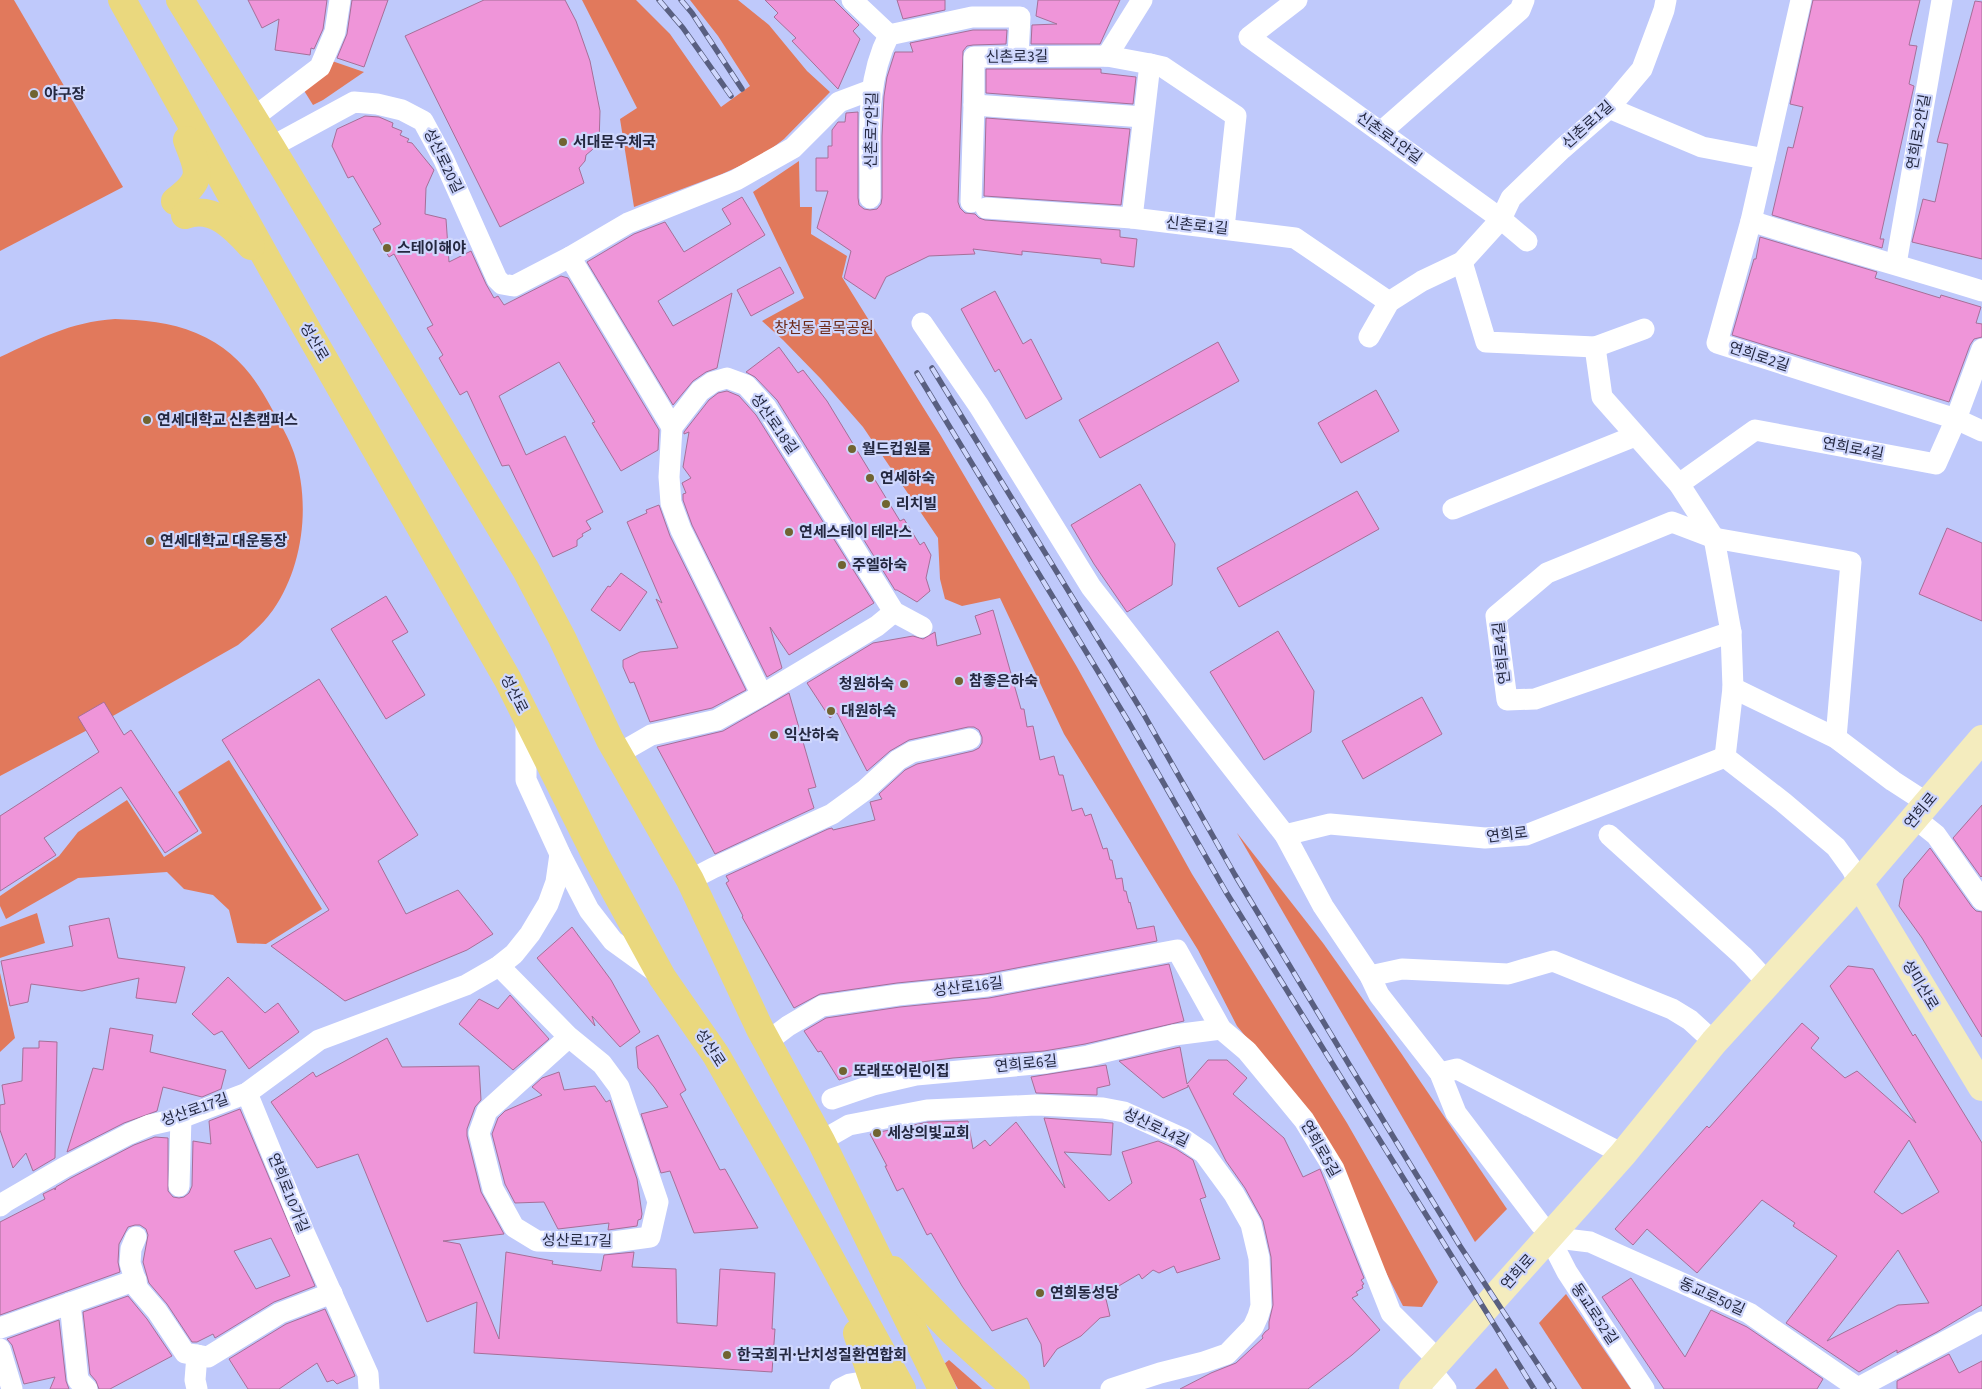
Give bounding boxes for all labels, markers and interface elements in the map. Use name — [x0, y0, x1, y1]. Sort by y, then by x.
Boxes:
street label: 신촌로3길 — [985, 46, 1049, 68]
place label: 야구장 — [44, 84, 86, 105]
marker: 야구장 — [28, 88, 40, 100]
street label: 신촌로7안길 — [861, 92, 883, 168]
street label: 연희로2안길 — [1902, 93, 1936, 171]
street label: 신촌로1길 — [1558, 96, 1618, 154]
street label: 신촌로1안길 — [1352, 107, 1426, 169]
street label: 성산로20길 — [418, 125, 468, 197]
place label: 서대문우체국 — [573, 132, 656, 153]
marker: 서대문우체국 — [557, 136, 569, 148]
street label: 신촌로1길 — [1165, 212, 1229, 240]
place label: 스테이해야 — [397, 238, 466, 259]
marker: 스테이해야 — [381, 242, 393, 254]
park label: 창천동 골목공원 — [774, 318, 874, 339]
street label: 성산로 — [295, 319, 333, 365]
street label: 연희로2길 — [1726, 337, 1792, 377]
street label: 성산로18길 — [745, 389, 803, 459]
place label: 연세대학교 신촌캠퍼스 — [157, 410, 298, 431]
marker: 연세대학교 신촌캠퍼스 — [141, 414, 153, 426]
street label: 연희로4길 — [1820, 433, 1886, 465]
place label: 월드컵원룸 — [862, 439, 931, 460]
marker: 월드컵원룸 — [846, 443, 858, 455]
place label: 연세하숙 — [880, 468, 935, 489]
marker: 연세하숙 — [864, 472, 876, 484]
place label: 리치빌 — [896, 494, 937, 515]
marker: 리치빌 — [880, 498, 892, 510]
place label: 연세스테이 테라스 — [799, 522, 913, 543]
marker: 연세스테이 테라스 — [783, 526, 795, 538]
place label: 연세대학교 대운동장 — [160, 531, 287, 552]
marker: 연세대학교 대운동장 — [144, 535, 156, 547]
place label: 주엘하숙 — [852, 555, 907, 576]
marker: 주엘하숙 — [836, 559, 848, 571]
street label: 연희로4길 — [1488, 621, 1516, 685]
street label: 성산로 — [495, 671, 533, 717]
place label: 참좋은하숙 — [969, 671, 1038, 692]
place label: 청원하숙 — [839, 674, 894, 695]
marker: 참좋은하숙 — [953, 675, 965, 687]
marker: 청원하숙 — [898, 678, 910, 690]
place label: 대원하숙 — [841, 701, 896, 722]
marker: 대원하숙 — [825, 705, 837, 717]
place label: 익산하숙 — [784, 725, 839, 746]
marker: 익산하숙 — [768, 729, 780, 741]
street label: 연희로 — [1900, 788, 1942, 834]
street label: 연희로 — [1485, 822, 1529, 848]
street label: 성미산로 — [1897, 956, 1943, 1014]
street label: 성산로16길 — [932, 972, 1004, 1002]
street label: 성산로 — [690, 1025, 730, 1071]
street label: 연희로6길 — [994, 1050, 1058, 1078]
place label: 또래또어린이집 — [853, 1061, 950, 1082]
marker: 또래또어린이집 — [837, 1065, 849, 1077]
street label: 성산로17길 — [158, 1089, 232, 1131]
street label: 성산로14길 — [1120, 1104, 1192, 1152]
street label: 연희로5길 — [1295, 1117, 1345, 1181]
place label: 세상의빛교회 — [887, 1123, 970, 1144]
marker: 세상의빛교회 — [871, 1127, 883, 1139]
street label: 연희로10가길 — [263, 1150, 313, 1236]
street label: 성산로17길 — [542, 1230, 612, 1252]
street label: 연희로 — [1496, 1250, 1540, 1294]
street label: 동교로50길 — [1676, 1273, 1748, 1321]
street label: 동교로52길 — [1566, 1279, 1622, 1349]
place label: 연희동성당 — [1050, 1283, 1119, 1304]
marker: 연희동성당 — [1034, 1287, 1046, 1299]
place label: 한국희귀·난치성질환연합회 — [737, 1345, 907, 1366]
marker: 한국희귀·난치성질환연합회 — [721, 1349, 733, 1361]

